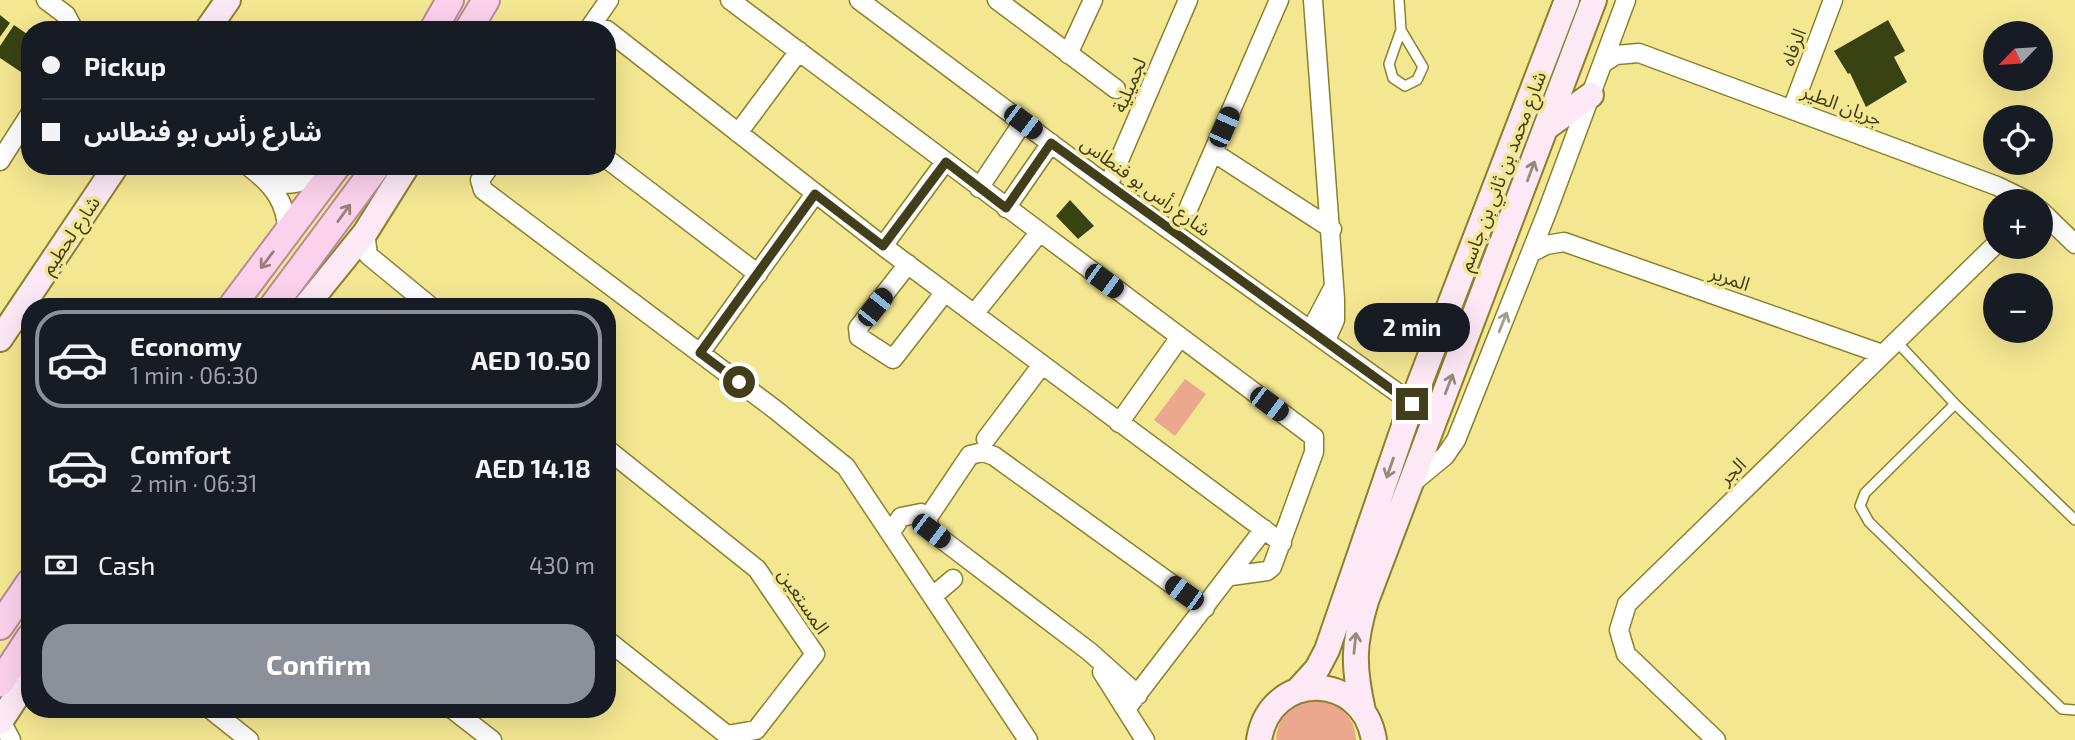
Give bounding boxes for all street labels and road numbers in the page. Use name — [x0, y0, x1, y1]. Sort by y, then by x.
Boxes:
street label: الرفاه — [1775, 25, 1811, 69]
street label: لجميلية — [1107, 54, 1150, 116]
street label: شارع محمد بن ثاني بن جاسم — [1453, 68, 1554, 275]
street label: جريان الطير — [1797, 78, 1886, 131]
street label: شارع رأس بو فنطاس — [1075, 131, 1216, 243]
street label: شارع لحطيم — [35, 191, 107, 281]
street label: المرير — [1706, 260, 1753, 296]
street label: الجر — [1712, 452, 1751, 490]
street label: المستعين — [773, 563, 835, 639]

